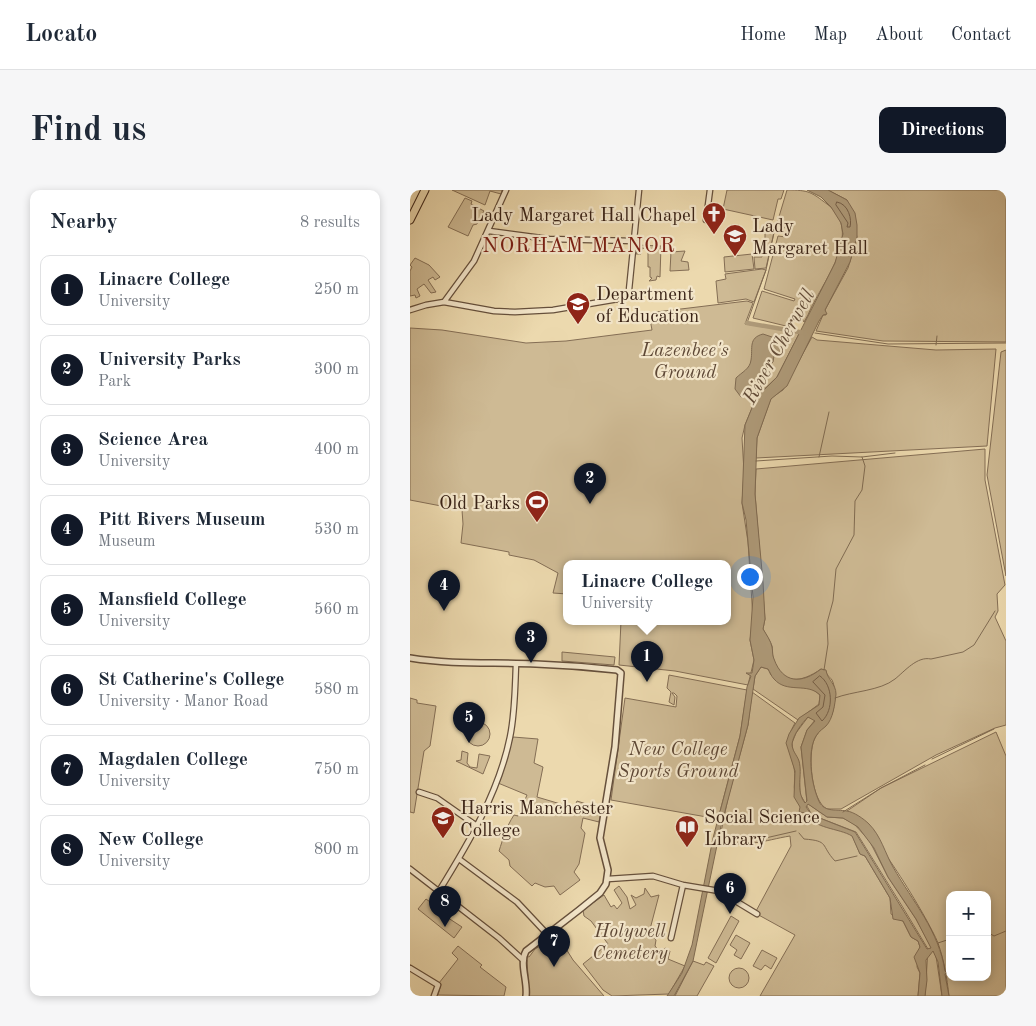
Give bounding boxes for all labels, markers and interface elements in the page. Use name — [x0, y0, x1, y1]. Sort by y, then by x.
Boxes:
text: Locato — [25, 23, 97, 47]
text: Home — [740, 26, 786, 44]
text: Map — [814, 26, 847, 44]
text: About — [875, 26, 923, 44]
text: Contact — [951, 26, 1011, 44]
button: Directions — [879, 107, 1006, 153]
text: Find us — [30, 113, 146, 148]
church icon: Lady Margaret Hall Chapel — [701, 201, 727, 235]
place label: Lady Margaret Hall Chapel — [471, 207, 696, 226]
text: Nearby — [50, 212, 118, 233]
text: 8 results — [300, 215, 360, 231]
place label: Lady Margaret Hall — [752, 218, 868, 259]
school or university icon: Lady Margaret Hall — [722, 223, 748, 257]
district label: NORHAM MANOR — [482, 236, 676, 257]
text: Linacre College — [98, 271, 230, 290]
text: 1 — [62, 282, 72, 298]
text: 250 m — [314, 282, 359, 298]
place label: Department of Education — [596, 286, 699, 327]
water label: River Cherwell — [740, 286, 819, 408]
school or university icon: Department of Education — [565, 291, 591, 325]
text: University — [98, 294, 170, 310]
park label: Lazenbee's Ground — [640, 342, 729, 383]
text: University Parks — [98, 351, 241, 370]
text: 2 — [62, 362, 72, 378]
text: 300 m — [314, 362, 359, 378]
text: Park — [98, 374, 131, 390]
text: Science Area — [98, 431, 208, 450]
text: 3 — [62, 442, 72, 458]
text: 400 m — [314, 442, 359, 458]
text: University — [98, 454, 170, 470]
pin: 2 — [574, 463, 606, 504]
sports icon: Old Parks — [524, 489, 550, 523]
place label: Old Parks — [439, 495, 520, 514]
text: Pitt Rivers Museum — [98, 511, 265, 530]
text: 4 — [62, 522, 72, 538]
text: 530 m — [314, 522, 359, 538]
text: Museum — [98, 534, 156, 550]
popup — [563, 560, 731, 625]
your location — [737, 564, 763, 590]
pin: 4 — [428, 570, 460, 611]
text: Linacre College — [581, 573, 713, 592]
text: Mansfield College — [98, 591, 247, 610]
text: University — [581, 596, 653, 612]
text: 5 — [62, 602, 72, 618]
text: 560 m — [314, 602, 359, 618]
text: University — [98, 614, 170, 630]
pin: 3 — [515, 622, 547, 663]
pin: 1 — [631, 641, 663, 682]
text: St Catherine's College — [98, 671, 284, 690]
text: 6 — [62, 682, 72, 698]
text: 580 m — [314, 682, 359, 698]
text: University · Manor Road — [98, 694, 268, 710]
pin: 5 — [453, 702, 485, 743]
park label: New College Sports Ground — [617, 741, 740, 782]
text: Magdalen College — [98, 751, 248, 770]
text: 7 — [62, 762, 72, 778]
text: 750 m — [314, 762, 359, 778]
text: University — [98, 774, 170, 790]
place label: Harris Manchester College — [460, 800, 613, 841]
school or university icon: Harris Manchester College — [430, 805, 456, 839]
place label: Social Science Library — [704, 809, 820, 850]
library icon: Social Science Library — [674, 814, 700, 848]
text: New College — [98, 831, 204, 850]
text: 8 — [62, 842, 72, 858]
text: 800 m — [314, 842, 359, 858]
text: University — [98, 854, 170, 870]
pin: 6 — [714, 873, 746, 914]
pin: 8 — [429, 886, 461, 927]
map controls — [946, 891, 991, 981]
button: + — [946, 891, 991, 936]
park label: Holywell Cemetery — [592, 923, 668, 964]
pin: 7 — [538, 926, 570, 967]
button: − — [946, 936, 991, 981]

